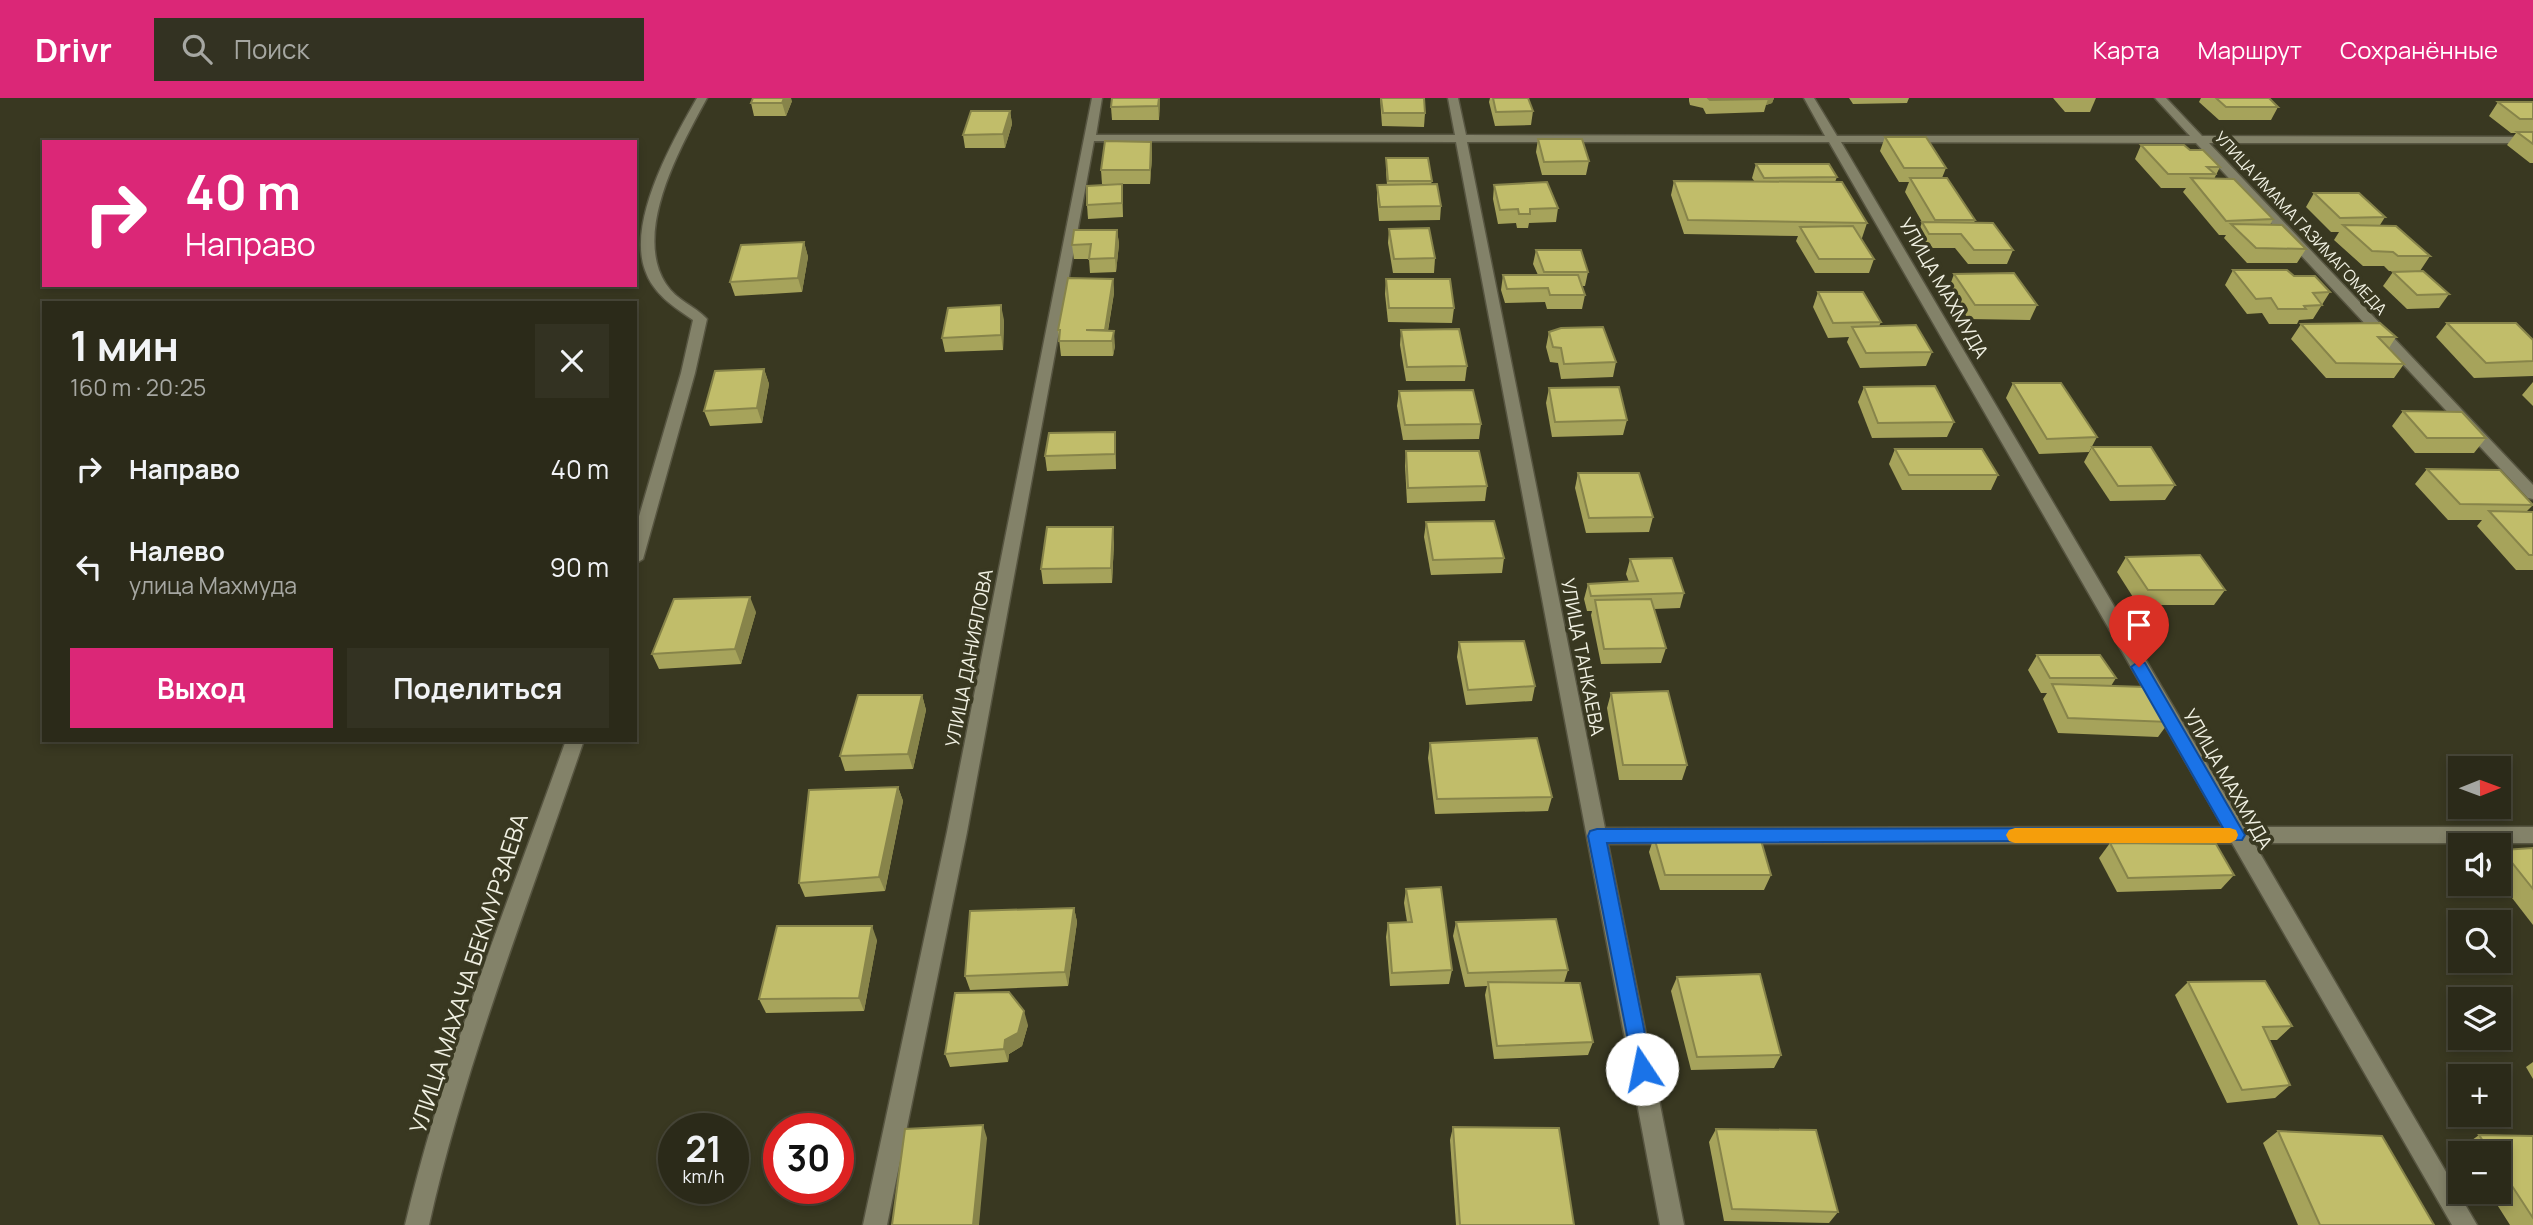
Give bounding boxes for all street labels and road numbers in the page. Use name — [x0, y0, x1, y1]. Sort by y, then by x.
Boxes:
street label: УЛИЦА ИМАМА ГАЗИМАГОМЕДА — [2210, 126, 2392, 320]
street label: УЛИЦА МАХМУДА — [1893, 213, 1995, 363]
street label: УЛИЦА ДАНИЯЛОВА — [939, 567, 999, 749]
street label: УЛИЦА ТАНКАЕВА — [1555, 576, 1611, 738]
street label: УЛИЦА МАХМУДА — [2177, 704, 2279, 854]
street label: УЛИЦА МАХАЧА БЕКМУРЗАЕВА — [401, 808, 535, 1137]

